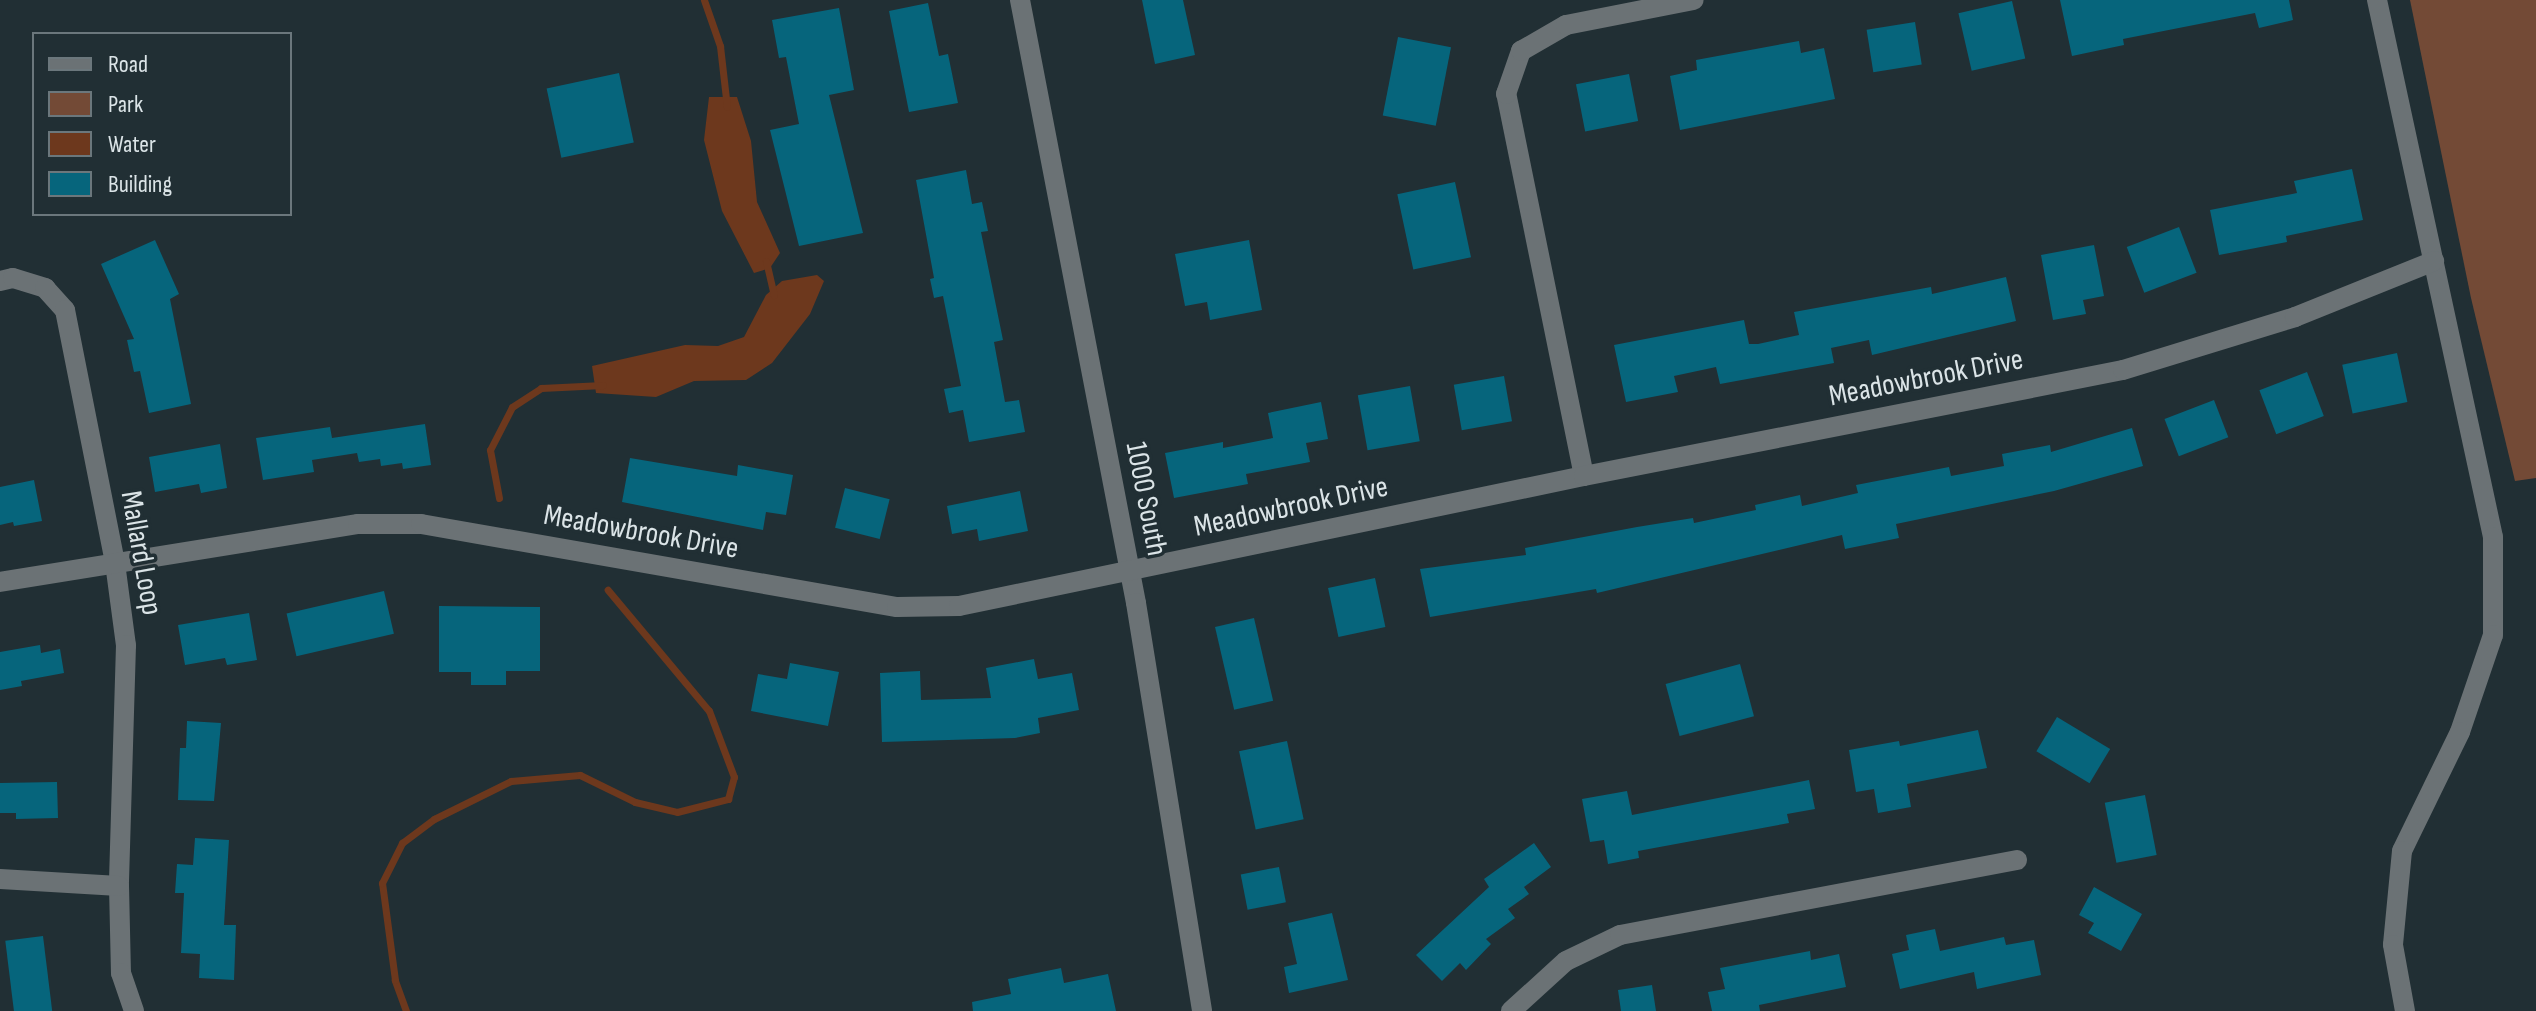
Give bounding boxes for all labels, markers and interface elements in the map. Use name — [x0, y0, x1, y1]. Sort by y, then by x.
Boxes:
legend — [32, 32, 292, 216]
text: Road — [108, 50, 148, 79]
text: Park — [108, 90, 143, 119]
text: Water — [108, 130, 156, 159]
text: Building — [108, 170, 172, 199]
street label: Meadowbrook Drive — [1826, 342, 2026, 414]
street label: 1000 South — [1117, 439, 1175, 559]
street label: Meadowbrook Drive — [1191, 469, 1391, 545]
street label: Mallard Loop — [112, 488, 170, 618]
street label: Meadowbrook Drive — [541, 497, 741, 567]

